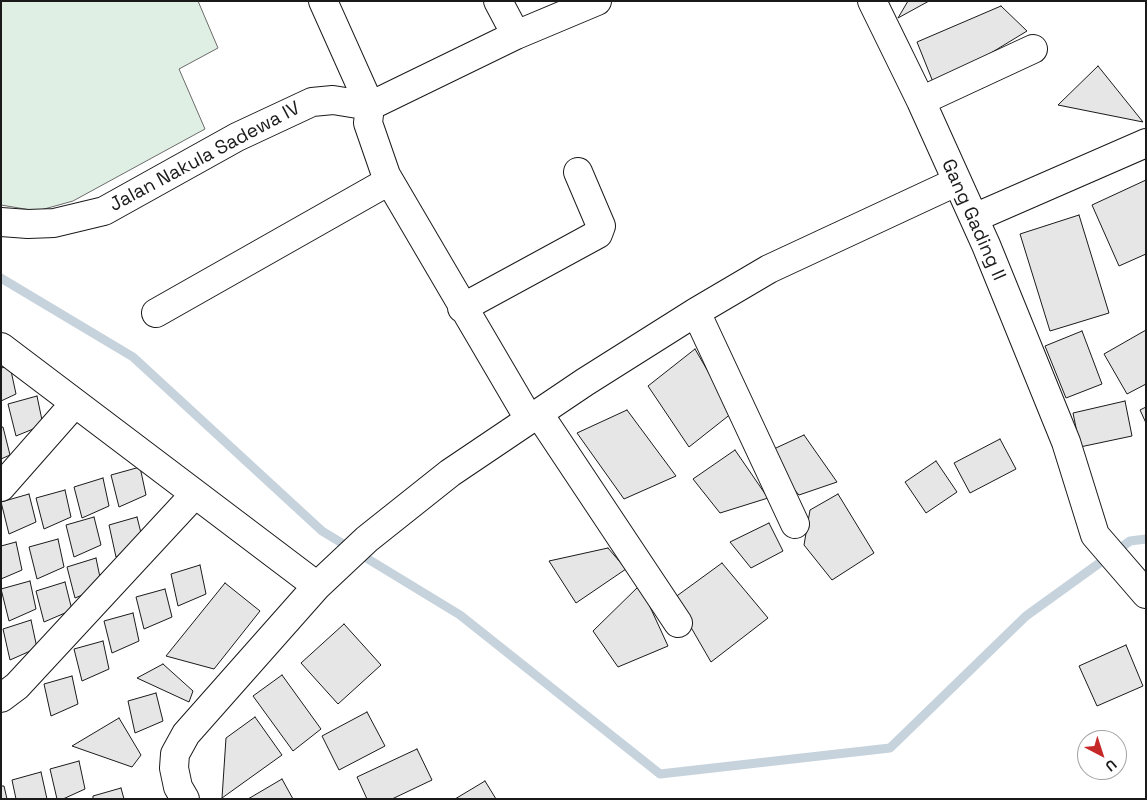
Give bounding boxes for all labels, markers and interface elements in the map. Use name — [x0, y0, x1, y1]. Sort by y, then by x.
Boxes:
street label: Jalan Nakula Sadewa IV — [106, 97, 304, 217]
street label: Gang Gading II — [936, 156, 1010, 284]
north arrow — [1077, 730, 1127, 780]
text: U — [1102, 756, 1120, 776]

